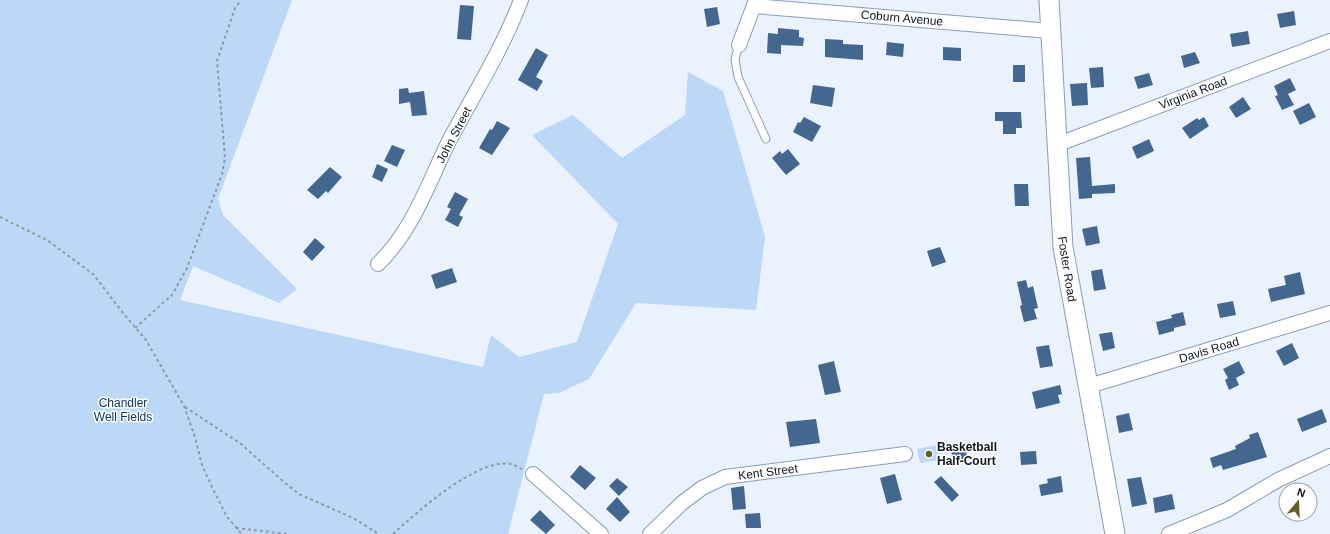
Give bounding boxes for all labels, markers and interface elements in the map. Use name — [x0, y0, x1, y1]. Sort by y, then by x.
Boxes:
street label: Coburn Avenue — [860, 7, 944, 29]
street label: Virginia Road — [1157, 74, 1229, 112]
street label: John Street — [433, 104, 475, 165]
street label: Foster Road — [1055, 235, 1079, 303]
street label: Davis Road — [1177, 334, 1241, 366]
park label: Chandler Well Fields — [94, 396, 152, 424]
place label: Basketball Half-Court — [937, 440, 997, 468]
marker: Basketball Half-Court — [924, 449, 934, 459]
street label: Kent Street — [737, 461, 799, 483]
north arrow — [1278, 482, 1318, 522]
text: N — [1296, 486, 1307, 500]

